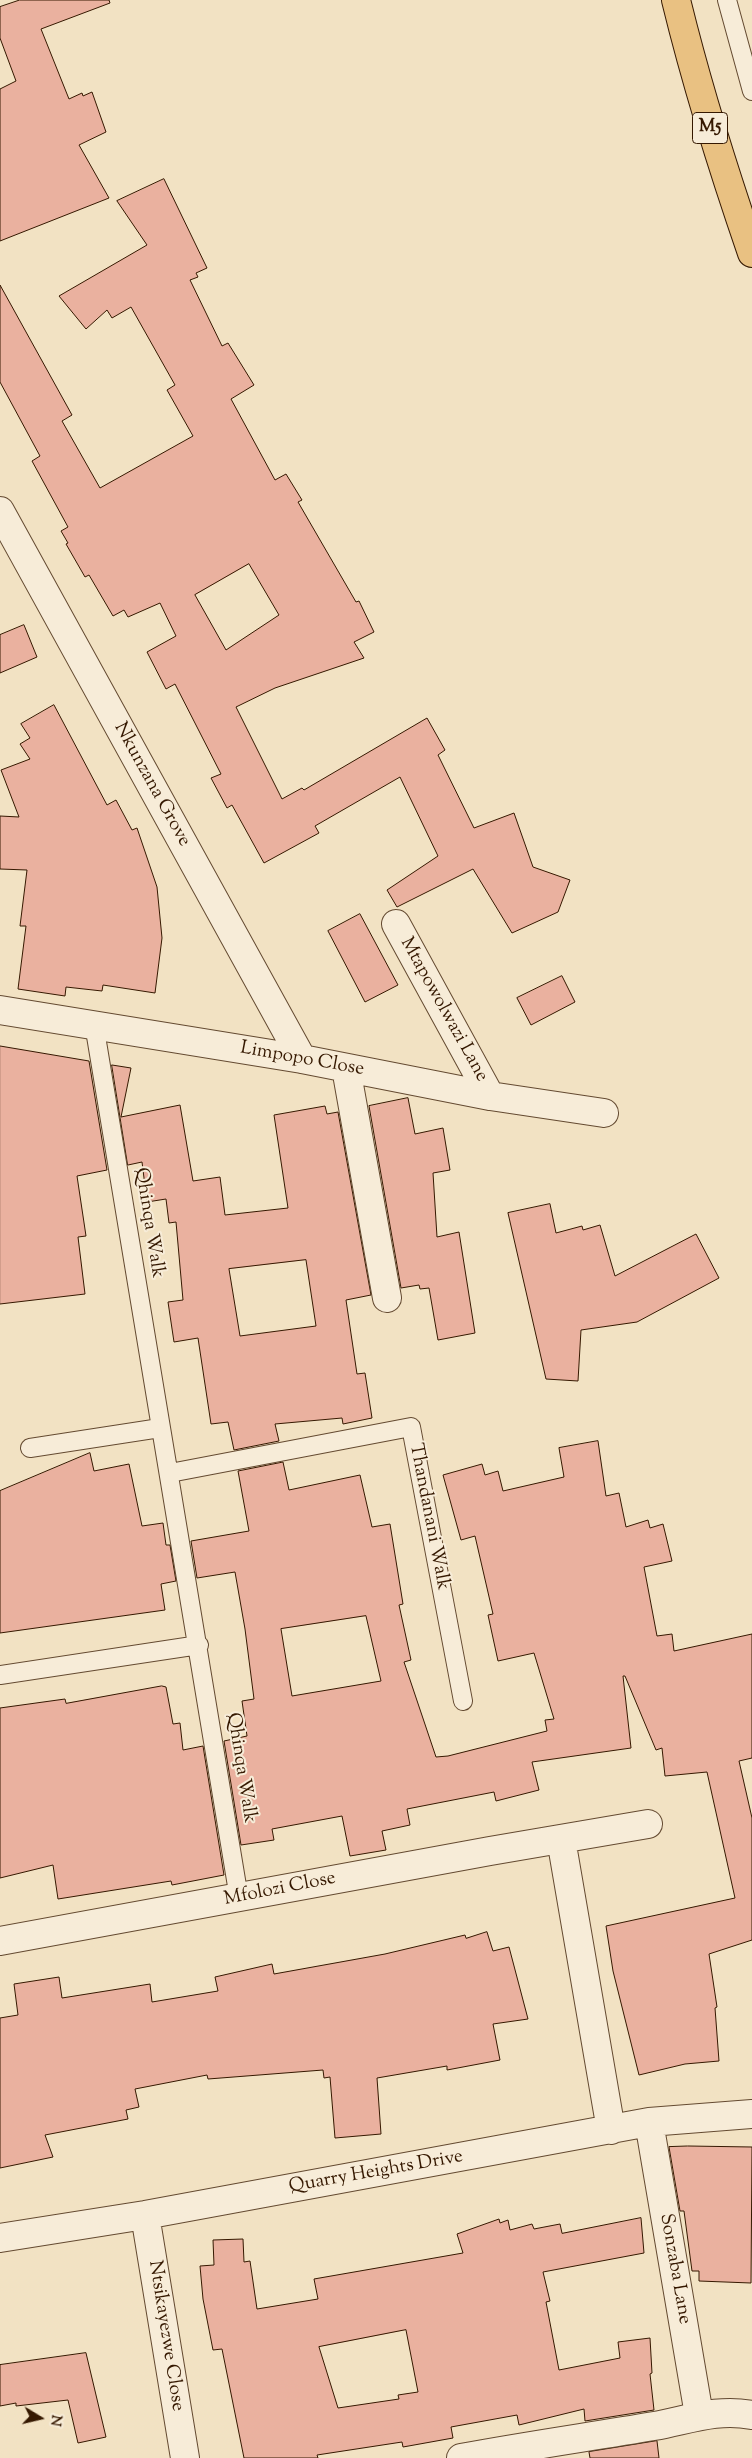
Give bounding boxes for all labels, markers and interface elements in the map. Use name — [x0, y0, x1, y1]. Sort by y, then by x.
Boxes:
road number: M5 — [692, 112, 728, 144]
street label: Nkunzana Grove — [107, 719, 195, 851]
street label: Mtapowolwazi Lane — [394, 934, 492, 1086]
street label: Limpopo Close — [238, 1038, 366, 1082]
street label: Qhinqa Walk — [128, 1166, 168, 1280]
street label: Thandanani Walk — [403, 1442, 453, 1592]
street label: Qhinqa Walk — [220, 1711, 260, 1825]
street label: Mfolozi Close — [222, 1868, 338, 1912]
street label: Quarry Heights Drive — [287, 2146, 465, 2200]
street label: Sonzaba Lane — [653, 2212, 695, 2326]
street label: Ntsikayezwe Close — [142, 2259, 188, 2413]
north arrow — [15, 2393, 65, 2443]
text: N — [44, 2413, 66, 2427]

